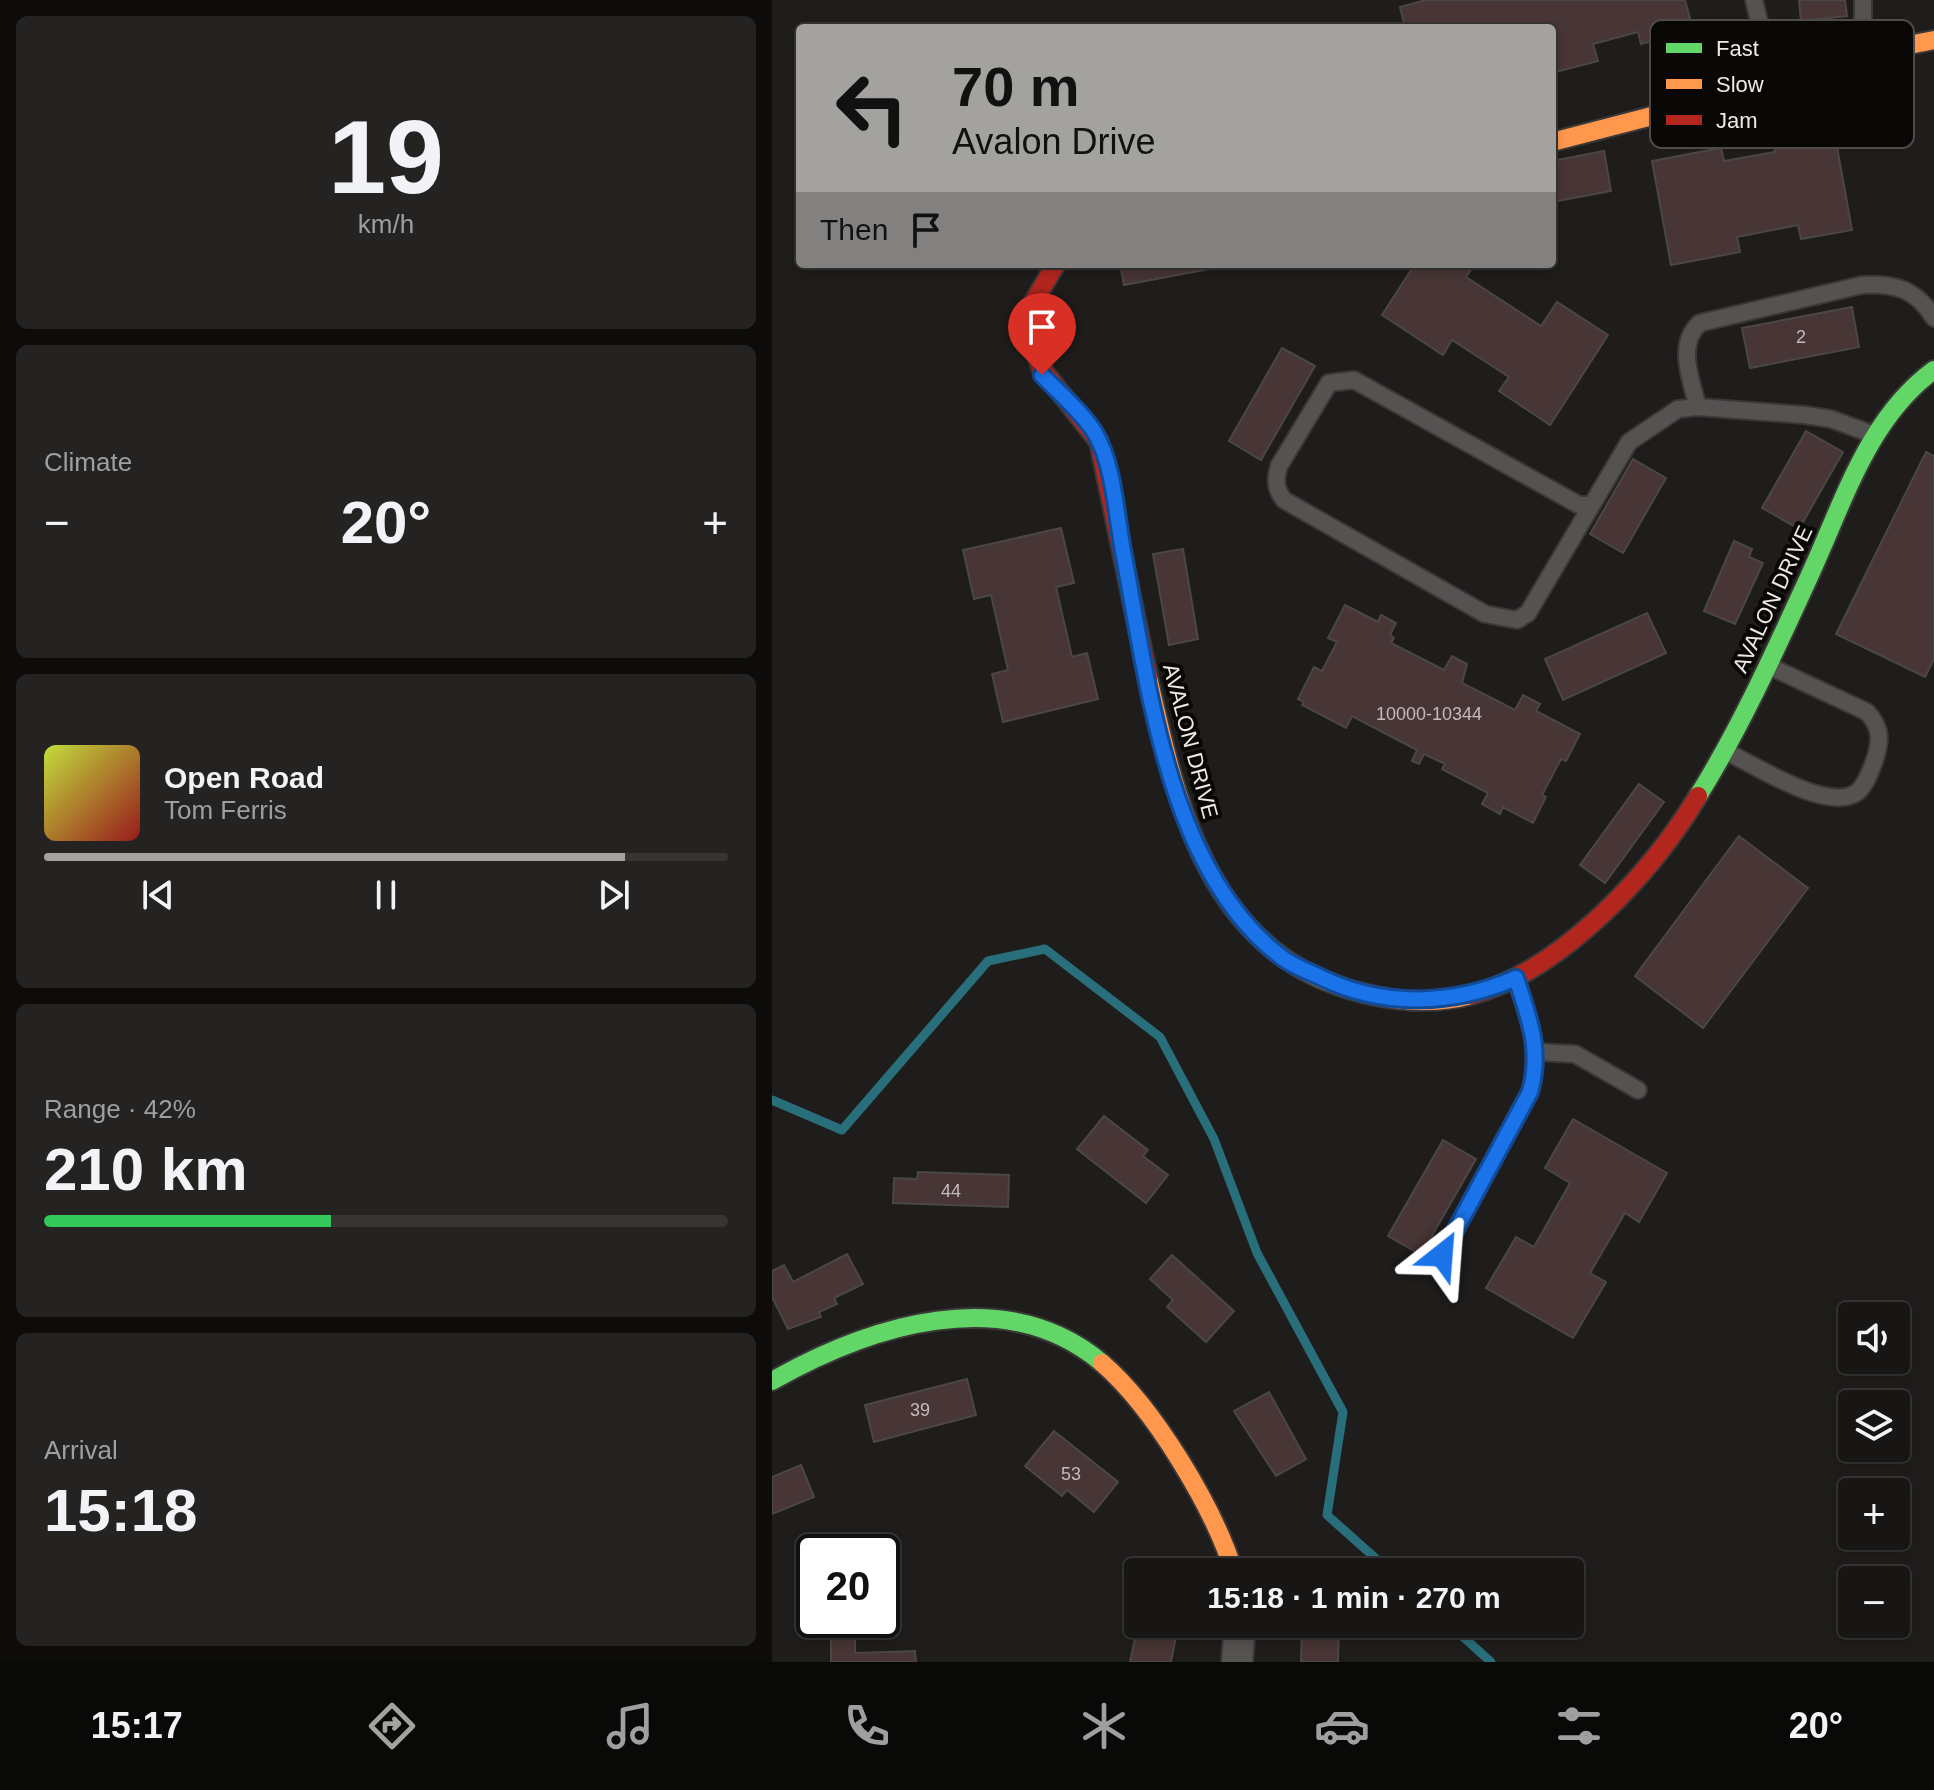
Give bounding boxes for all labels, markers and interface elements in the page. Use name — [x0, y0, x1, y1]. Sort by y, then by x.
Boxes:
legend — [1650, 20, 1914, 148]
text: Fast — [1716, 36, 1759, 61]
text: 70 m — [952, 55, 1080, 118]
icon: left — [820, 56, 924, 160]
text: Slow — [1716, 72, 1764, 97]
text: 19 — [328, 99, 444, 215]
text: Jam — [1716, 108, 1758, 133]
text: Avalon Drive — [952, 121, 1155, 162]
icon: arrive — [904, 208, 948, 252]
text: km/h — [358, 209, 414, 239]
text: Then — [820, 213, 888, 246]
pin — [1008, 293, 1076, 375]
icon: arrive — [1020, 305, 1064, 349]
house number: 2 — [1796, 327, 1806, 347]
text: Climate — [44, 447, 132, 477]
text: 20° — [341, 489, 431, 556]
text: − — [44, 498, 70, 547]
text: + — [702, 498, 728, 547]
street label: AVALON DRIVE — [1727, 522, 1817, 677]
street label: AVALON DRIVE — [1158, 661, 1223, 821]
house number: 10000-10344 — [1376, 704, 1482, 724]
text: Open Road — [164, 761, 324, 794]
text: Tom Ferris — [164, 795, 287, 825]
icon: previous — [136, 873, 180, 917]
icon: pause — [364, 873, 408, 917]
icon: next — [592, 873, 636, 917]
text: Range · 42% — [44, 1094, 196, 1124]
text: 210 km — [44, 1136, 248, 1203]
house number: 44 — [941, 1181, 961, 1201]
position arrow — [1400, 1213, 1484, 1297]
map controls — [1838, 1302, 1910, 1638]
button: sound — [1838, 1302, 1910, 1374]
button: layers — [1838, 1390, 1910, 1462]
house number: 39 — [910, 1400, 930, 1420]
text: Arrival — [44, 1435, 118, 1465]
house number: 53 — [1061, 1464, 1081, 1484]
text: 15:18 — [44, 1477, 197, 1544]
button: + — [1838, 1478, 1910, 1550]
speed limit sign: 20 — [796, 1534, 900, 1638]
button: − — [1838, 1566, 1910, 1638]
text: 15:18 · 1 min · 270 m — [1207, 1581, 1501, 1614]
icon: directions — [364, 1698, 420, 1754]
icon: music — [602, 1698, 658, 1754]
icon: phone — [839, 1698, 895, 1754]
icon: climate — [1076, 1698, 1132, 1754]
icon: car — [1314, 1698, 1370, 1754]
icon: filters — [1551, 1698, 1607, 1754]
text: 15:17 — [91, 1705, 183, 1746]
text: 20° — [1789, 1705, 1843, 1746]

